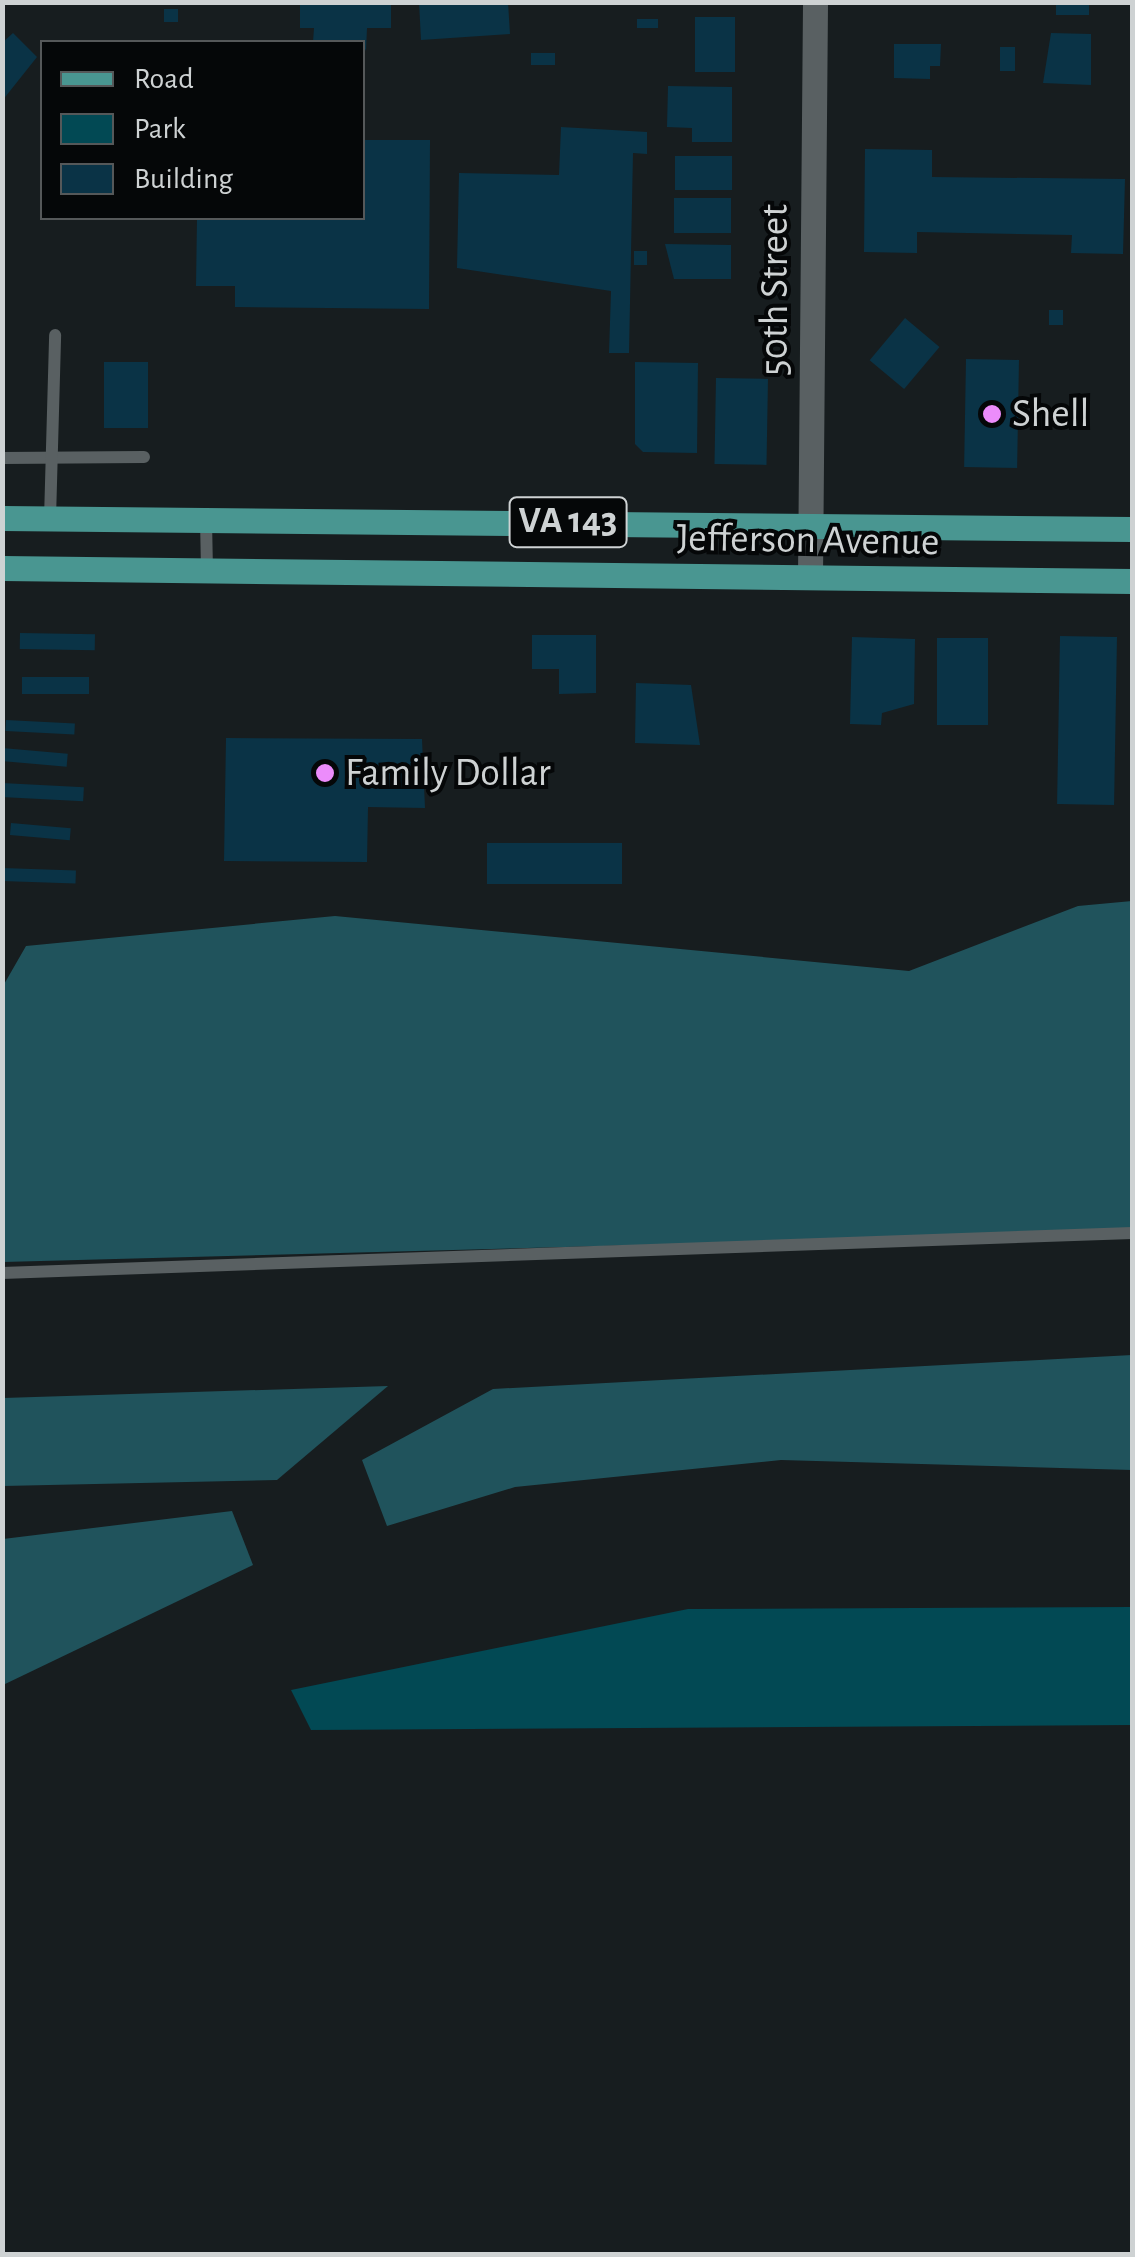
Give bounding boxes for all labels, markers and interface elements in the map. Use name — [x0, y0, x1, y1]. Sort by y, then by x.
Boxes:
legend — [40, 40, 365, 220]
text: Road — [134, 64, 194, 94]
text: Park — [134, 114, 186, 144]
text: Building — [134, 164, 233, 194]
street label: 50th Street — [751, 204, 799, 376]
place label: Shell — [1012, 390, 1089, 438]
marker: Shell — [981, 403, 1003, 425]
road number: VA 143 — [508, 489, 628, 555]
street label: Jefferson Avenue — [676, 514, 940, 566]
place label: Family Dollar — [345, 749, 551, 797]
marker: Family Dollar — [314, 762, 336, 784]

